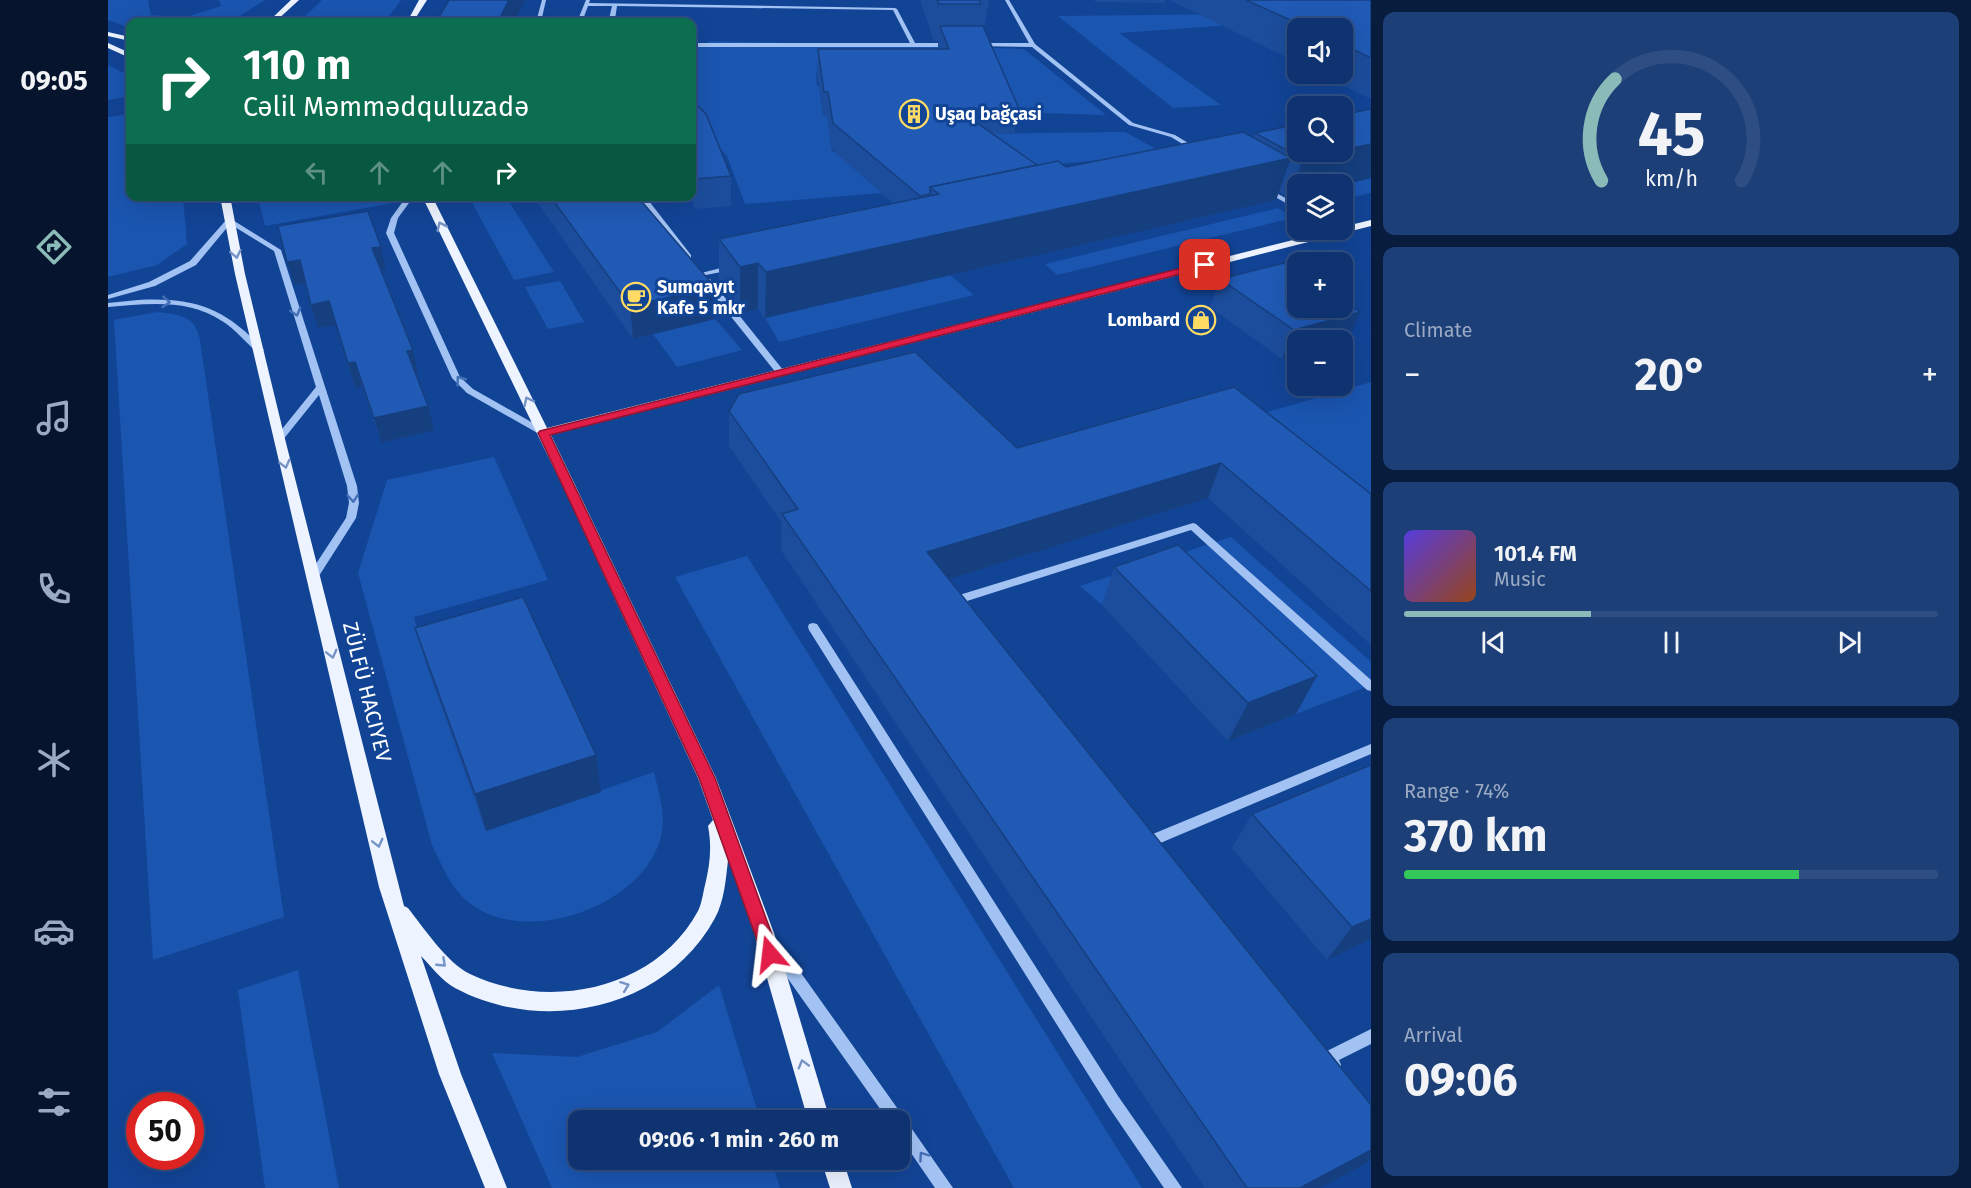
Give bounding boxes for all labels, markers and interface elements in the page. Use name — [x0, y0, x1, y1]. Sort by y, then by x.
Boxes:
map controls — [1287, 18, 1353, 396]
button: sound — [1287, 18, 1353, 84]
text: 110 m — [243, 40, 351, 90]
icon: right — [144, 42, 222, 120]
text: 09:05 — [20, 65, 88, 97]
text: Cəlil Məmmədquluzadə — [243, 91, 529, 123]
button: search — [1287, 96, 1353, 162]
text: 45 — [1637, 97, 1705, 172]
building icon: Uşaq bağçasi — [898, 98, 930, 130]
place label: Uşaq bağçasi — [935, 103, 1042, 125]
icon: left — [300, 156, 333, 189]
icon: ahead — [363, 156, 396, 189]
icon: ahead — [426, 156, 459, 189]
icon: right — [489, 156, 522, 189]
text: km/h — [1644, 166, 1698, 192]
button: layers — [1287, 174, 1353, 240]
one-way arrow — [437, 221, 449, 232]
icon: directions — [33, 226, 75, 268]
pin — [1179, 239, 1230, 290]
icon: arrive — [1188, 248, 1221, 281]
one-way arrow — [229, 249, 242, 259]
button: + — [1287, 252, 1353, 318]
place label: Sumqayıt Kafe 5 mkr — [657, 276, 746, 319]
cafe icon: Sumqayıt Kafe 5 mkr — [620, 281, 652, 313]
one-way arrow — [162, 296, 171, 309]
shop icon: Lombard — [1185, 304, 1217, 336]
one-way arrow — [289, 306, 301, 317]
place label: Lombard — [1108, 309, 1180, 331]
text: Climate — [1404, 318, 1472, 342]
button: − — [1287, 330, 1353, 396]
text: 20° — [1634, 348, 1708, 402]
text: − — [1404, 355, 1421, 395]
text: + — [1922, 355, 1938, 395]
one-way arrow — [456, 376, 467, 387]
one-way arrow — [523, 396, 535, 407]
icon: music — [33, 397, 75, 439]
one-way arrow — [278, 459, 291, 469]
one-way arrow — [346, 494, 359, 503]
text: 101.4 FM — [1494, 540, 1577, 567]
text: Music — [1494, 567, 1546, 591]
icon: phone — [33, 568, 75, 610]
street label: ZÜLFÜ HACIYEV — [337, 619, 397, 765]
icon: previous — [1477, 626, 1510, 659]
icon: pause — [1655, 626, 1688, 659]
icon: next — [1833, 626, 1866, 659]
one-way arrow — [324, 648, 337, 658]
icon: climate — [33, 739, 75, 781]
text: Range · 74% — [1404, 779, 1509, 803]
text: 370 km — [1404, 809, 1548, 863]
one-way arrow — [370, 838, 383, 848]
icon: car — [33, 910, 75, 952]
position arrow — [738, 922, 802, 986]
one-way arrow — [435, 956, 446, 967]
one-way arrow — [618, 981, 629, 993]
text: Arrival — [1404, 1023, 1463, 1047]
text: 09:06 — [1404, 1053, 1518, 1107]
one-way arrow — [798, 1059, 810, 1070]
icon: filters — [33, 1081, 75, 1123]
speed limit sign: 50 — [126, 1092, 204, 1170]
text: 09:06 · 1 min · 260 m — [639, 1126, 839, 1153]
one-way arrow — [919, 1152, 930, 1163]

